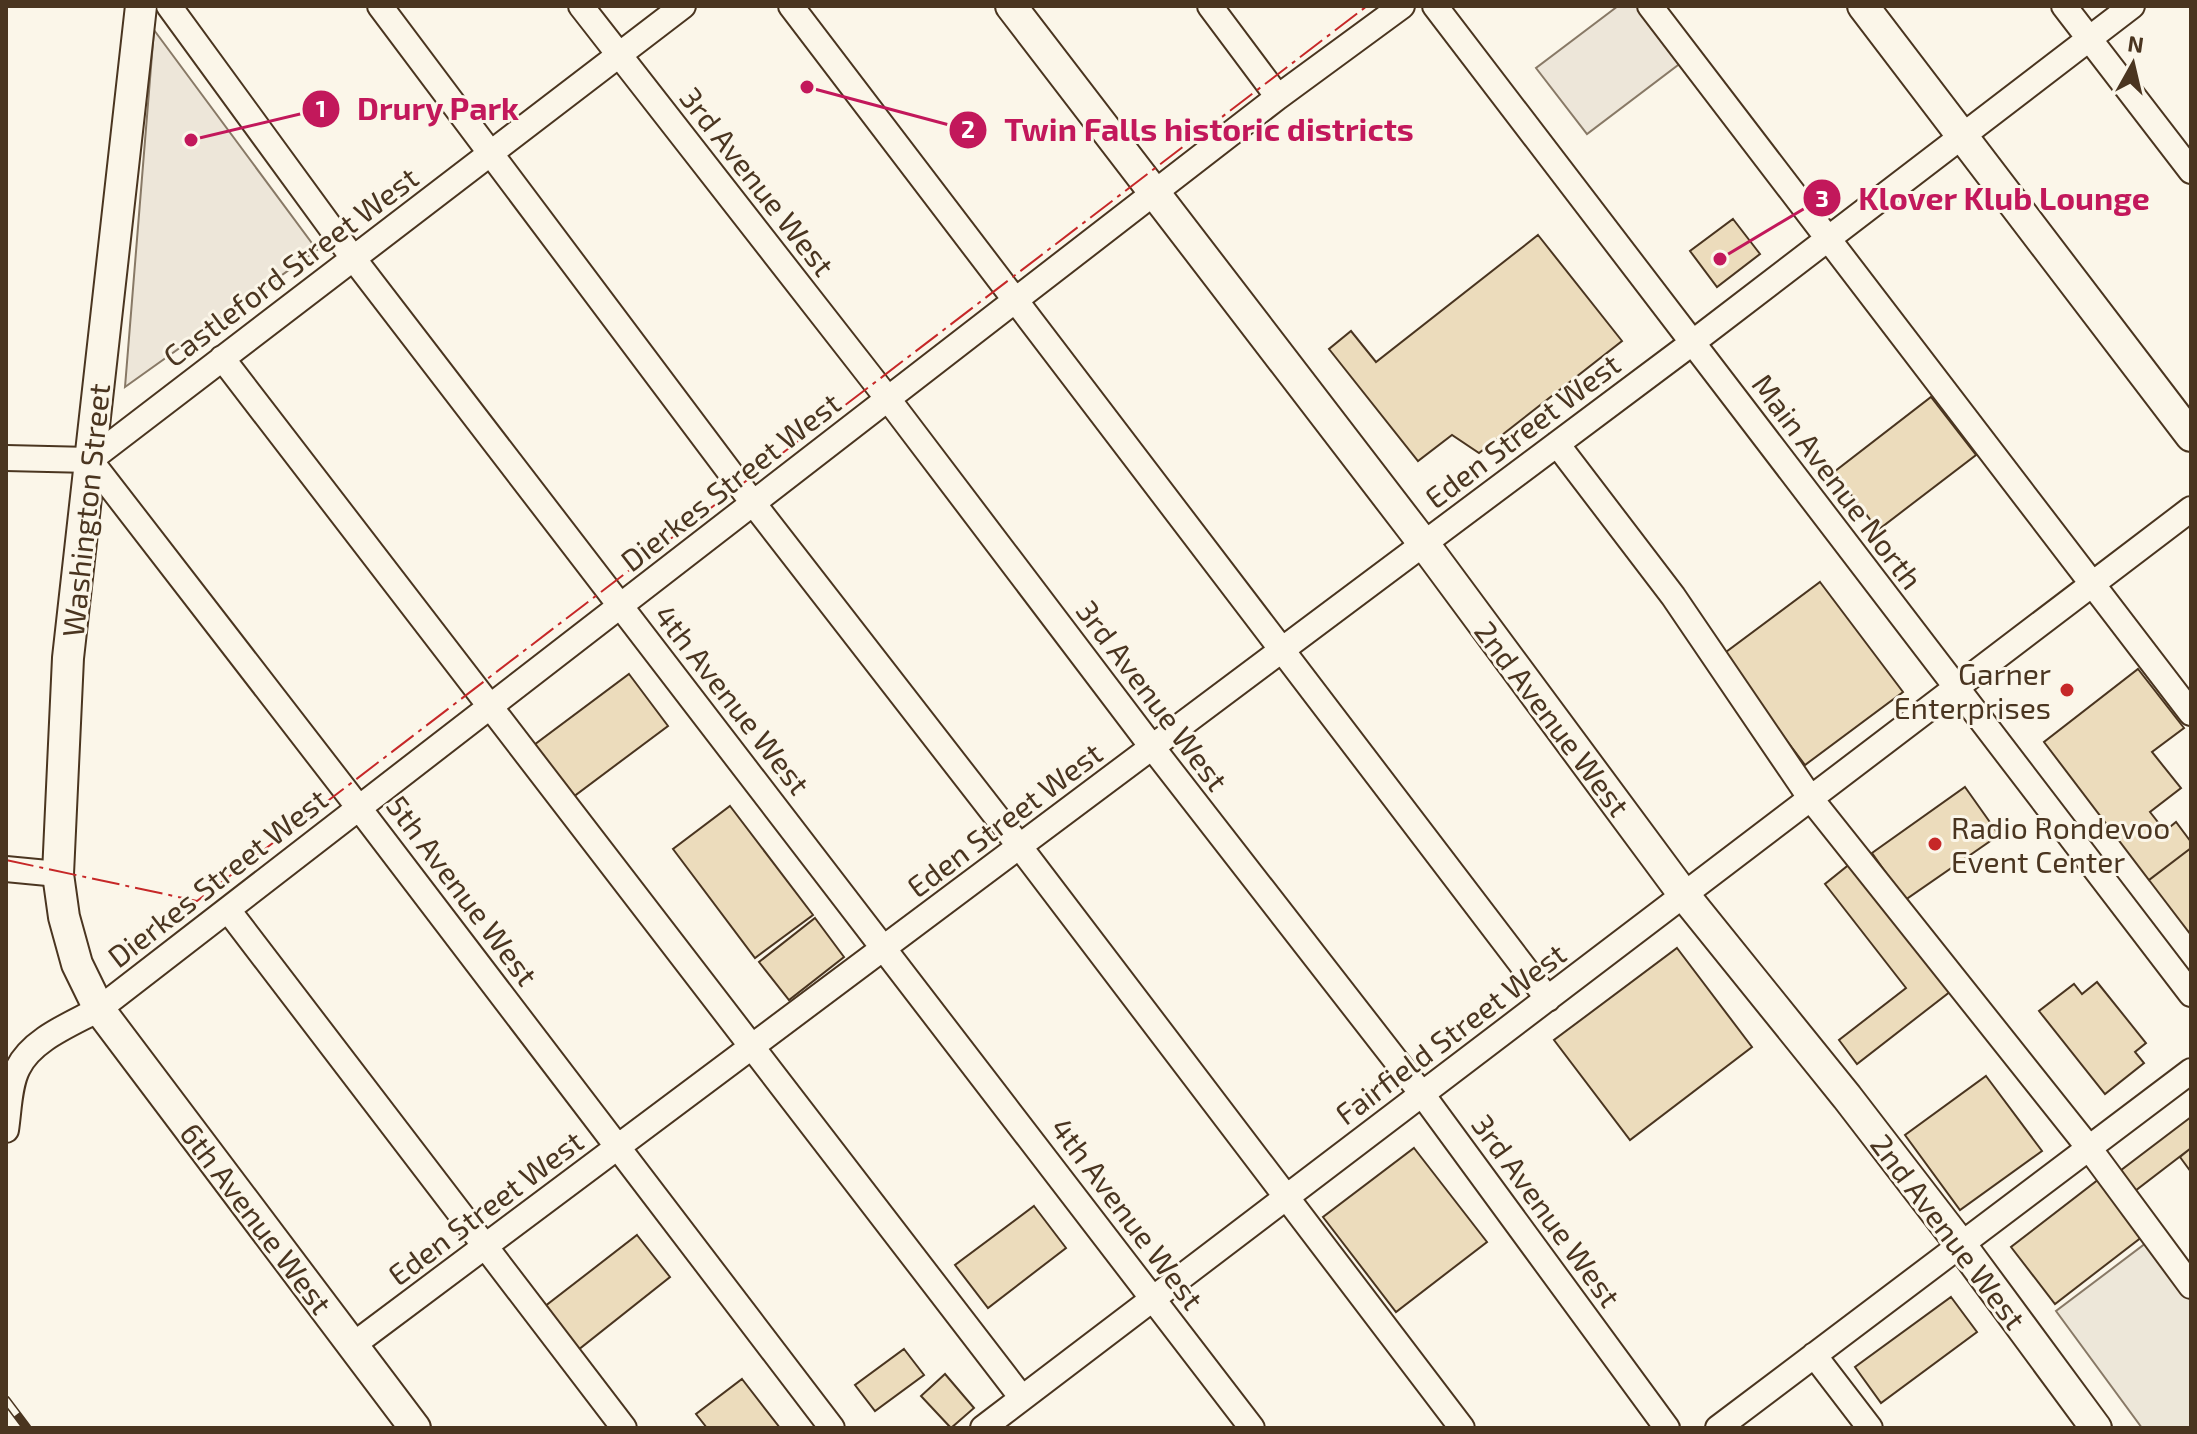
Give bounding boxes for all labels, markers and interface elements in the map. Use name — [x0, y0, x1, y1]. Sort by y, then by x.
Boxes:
north arrow — [2093, 24, 2173, 104]
text: N — [2126, 29, 2146, 57]
street label: 3rd Avenue West — [673, 80, 843, 282]
callout: Drury Park — [301, 81, 535, 137]
text: Drury Park — [357, 88, 519, 127]
text: 1 — [316, 93, 326, 122]
callout: Twin Falls historic districts — [948, 102, 1430, 158]
text: Twin Falls historic districts — [1004, 109, 1414, 147]
text: 2 — [961, 114, 975, 143]
street label: Castleford Street West — [156, 159, 424, 373]
callout: Klover Klub Lounge — [1802, 170, 2167, 226]
text: Klover Klub Lounge — [1858, 178, 2150, 216]
text: 3 — [1815, 183, 1829, 212]
street label: Eden Street West — [1417, 345, 1627, 515]
street label: Main Avenue North — [1745, 366, 1931, 596]
street label: Washington Street — [54, 381, 116, 639]
street label: Dierkes Street West — [613, 384, 847, 578]
street label: 3rd Avenue West — [1070, 593, 1236, 797]
street label: 4th Avenue West — [648, 597, 818, 801]
street label: 2nd Avenue West — [1468, 613, 1638, 823]
place label: Garner Enterprises — [1894, 655, 2051, 725]
marker: Garner Enterprises — [2058, 681, 2076, 699]
street label: Eden Street West — [899, 734, 1109, 904]
street label: Dierkes Street West — [100, 780, 334, 974]
street label: 5th Avenue West — [380, 788, 546, 992]
place label: Radio Rondevoo Event Center — [1951, 809, 2170, 879]
marker: Radio Rondevoo Event Center — [1926, 835, 1944, 853]
street label: Fairfield Street West — [1328, 935, 1572, 1131]
street label: 3rd Avenue West — [1465, 1107, 1629, 1313]
street label: 4th Avenue West — [1044, 1110, 1212, 1316]
street label: 6th Avenue West — [174, 1116, 340, 1320]
street label: Eden Street West — [380, 1122, 590, 1292]
street label: 2nd Avenue West — [1864, 1126, 2034, 1336]

